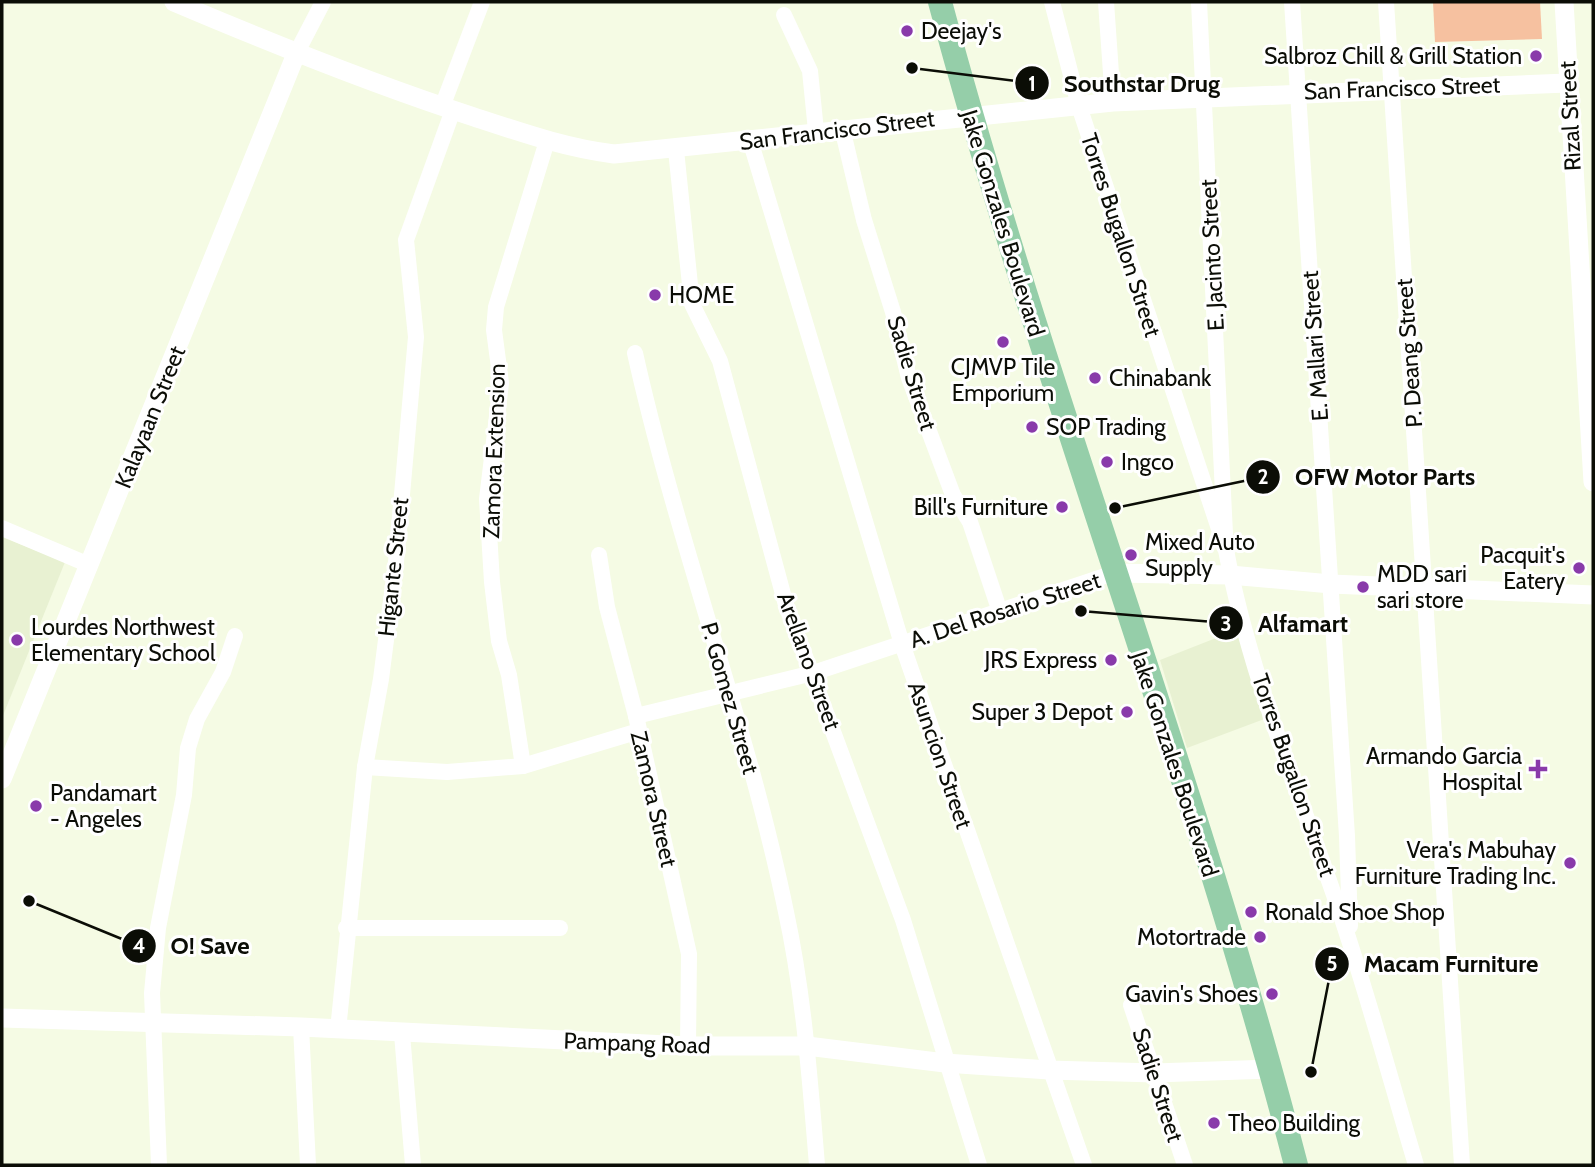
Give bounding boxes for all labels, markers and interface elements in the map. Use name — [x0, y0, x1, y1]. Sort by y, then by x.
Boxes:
place label: Deejay's — [921, 17, 1001, 45]
marker: Deejay's — [899, 23, 915, 39]
place label: Salbroz Chill & Grill Station — [1264, 42, 1522, 70]
marker: Salbroz Chill & Grill Station — [1528, 48, 1544, 64]
street label: Rizal Street — [1553, 60, 1587, 172]
callout: Southstar Drug — [1015, 61, 1234, 106]
text: Southstar Drug — [1064, 69, 1220, 98]
text: 1 — [1028, 71, 1036, 96]
street label: San Francisco Street — [1303, 71, 1501, 105]
street label: San Francisco Street — [738, 104, 936, 156]
street label: Jake Gonzales Boulevard — [955, 105, 1051, 340]
street label: Torres Bugallon Street — [1075, 130, 1167, 341]
street label: E. Jacinto Street — [1194, 178, 1230, 332]
street label: E. Mallari Street — [1296, 270, 1334, 422]
street label: P. Deang Street — [1390, 277, 1428, 428]
place label: HOME — [669, 281, 734, 309]
marker: HOME — [647, 287, 663, 303]
street label: Sadie Street — [881, 312, 943, 434]
marker: CJMVP Tile Emporium — [995, 334, 1011, 350]
street label: Kalayaan Street — [109, 342, 191, 492]
place label: CJMVP Tile Emporium — [951, 353, 1055, 407]
street label: Zamora Extension — [477, 363, 511, 539]
place label: Chinabank — [1109, 364, 1212, 392]
marker: Chinabank — [1087, 370, 1103, 386]
place label: SOP Trading — [1046, 413, 1166, 441]
marker: SOP Trading — [1024, 419, 1040, 435]
place label: Ingco — [1121, 448, 1174, 476]
marker: Ingco — [1099, 454, 1115, 470]
callout: OFW Motor Parts — [1246, 454, 1489, 499]
text: OFW Motor Parts — [1295, 462, 1475, 491]
text: 2 — [1257, 464, 1269, 489]
place label: Bill's Furniture — [914, 493, 1048, 521]
street label: Higante Street — [372, 496, 414, 638]
marker: Bill's Furniture — [1054, 499, 1070, 515]
place label: Mixed Auto Supply — [1145, 528, 1255, 582]
place label: Pacquit's Eatery — [1480, 541, 1565, 595]
marker: Mixed Auto Supply — [1123, 547, 1139, 563]
place label: MDD sari sari store — [1377, 560, 1467, 614]
marker: Pacquit's Eatery — [1571, 560, 1587, 576]
street label: A. Del Rosario Street — [906, 566, 1104, 654]
marker: MDD sari sari store — [1355, 579, 1371, 595]
street label: Arellano Street — [771, 588, 847, 734]
callout: Alfamart — [1209, 601, 1362, 646]
text: Alfamart — [1258, 609, 1348, 638]
text: 3 — [1220, 611, 1232, 636]
place label: Lourdes Northwest Elementary School — [31, 613, 216, 667]
street label: P. Gomez Street — [695, 619, 765, 777]
marker: Lourdes Northwest Elementary School — [9, 632, 25, 648]
place label: JRS Express — [983, 646, 1097, 674]
street label: Jake Gonzales Boulevard — [1125, 647, 1225, 880]
marker: JRS Express — [1103, 652, 1119, 668]
street label: Torres Bugallon Street — [1246, 670, 1342, 880]
street label: Asuncion Street — [902, 678, 978, 832]
place label: Super 3 Depot — [972, 698, 1113, 726]
marker: Super 3 Depot — [1119, 704, 1135, 720]
street label: Zamora Street — [625, 728, 683, 870]
place label: Armando Garcia Hospital — [1366, 742, 1523, 796]
marker: Armando Garcia Hospital — [1528, 759, 1548, 779]
place label: Pandamart - Angeles — [50, 779, 157, 833]
marker: Pandamart - Angeles — [28, 798, 44, 814]
place label: Vera's Mabuhay Furniture Trading Inc. — [1355, 836, 1556, 890]
marker: Vera's Mabuhay Furniture Trading Inc. — [1562, 855, 1578, 871]
place label: Ronald Shoe Shop — [1265, 898, 1445, 926]
marker: Ronald Shoe Shop — [1243, 904, 1259, 920]
callout: O! Save — [121, 923, 263, 968]
place label: Motortrade — [1137, 923, 1246, 951]
marker: Motortrade — [1252, 929, 1268, 945]
text: O! Save — [170, 931, 250, 960]
text: 4 — [132, 933, 146, 958]
callout: Macam Furniture — [1314, 941, 1552, 986]
text: Macam Furniture — [1364, 949, 1538, 978]
text: 5 — [1326, 951, 1338, 976]
place label: Gavin's Shoes — [1125, 980, 1258, 1008]
marker: Gavin's Shoes — [1264, 986, 1280, 1002]
street label: Sadie Street — [1126, 1024, 1190, 1146]
street label: Pampang Road — [563, 1026, 711, 1060]
place label: Theo Building — [1228, 1109, 1361, 1137]
marker: Theo Building — [1206, 1115, 1222, 1131]

